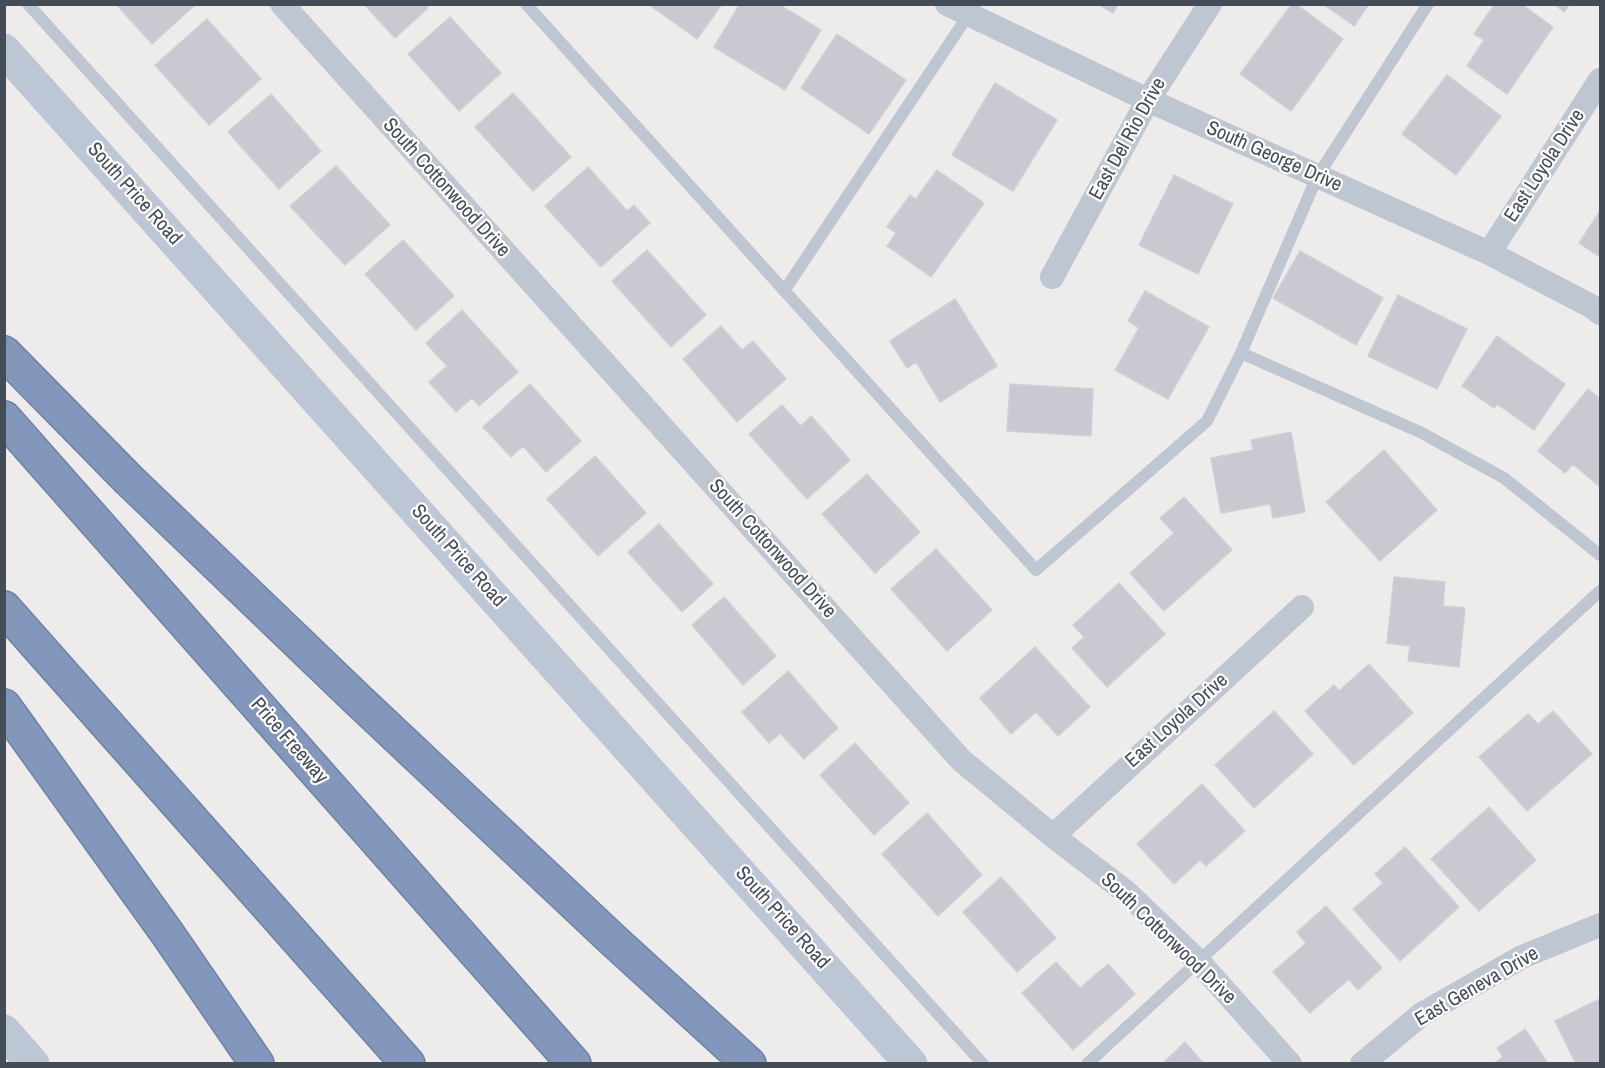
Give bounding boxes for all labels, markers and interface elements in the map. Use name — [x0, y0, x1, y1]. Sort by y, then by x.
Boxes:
street label: East Del Rio Drive — [1085, 74, 1171, 204]
street label: East Loyola Drive — [1500, 105, 1590, 227]
street label: South Cottonwood Drive — [377, 114, 515, 262]
street label: South George Drive — [1202, 116, 1346, 198]
street label: South Price Road — [82, 138, 186, 250]
street label: South Cottonwood Drive — [703, 475, 841, 623]
street label: South Price Road — [406, 500, 510, 612]
street label: East Loyola Drive — [1121, 669, 1233, 773]
street label: Price Freeway — [245, 693, 333, 789]
street label: South Price Road — [730, 862, 834, 974]
street label: South Cottonwood Drive — [1095, 868, 1241, 1010]
street label: East Geneva Drive — [1411, 942, 1543, 1032]

